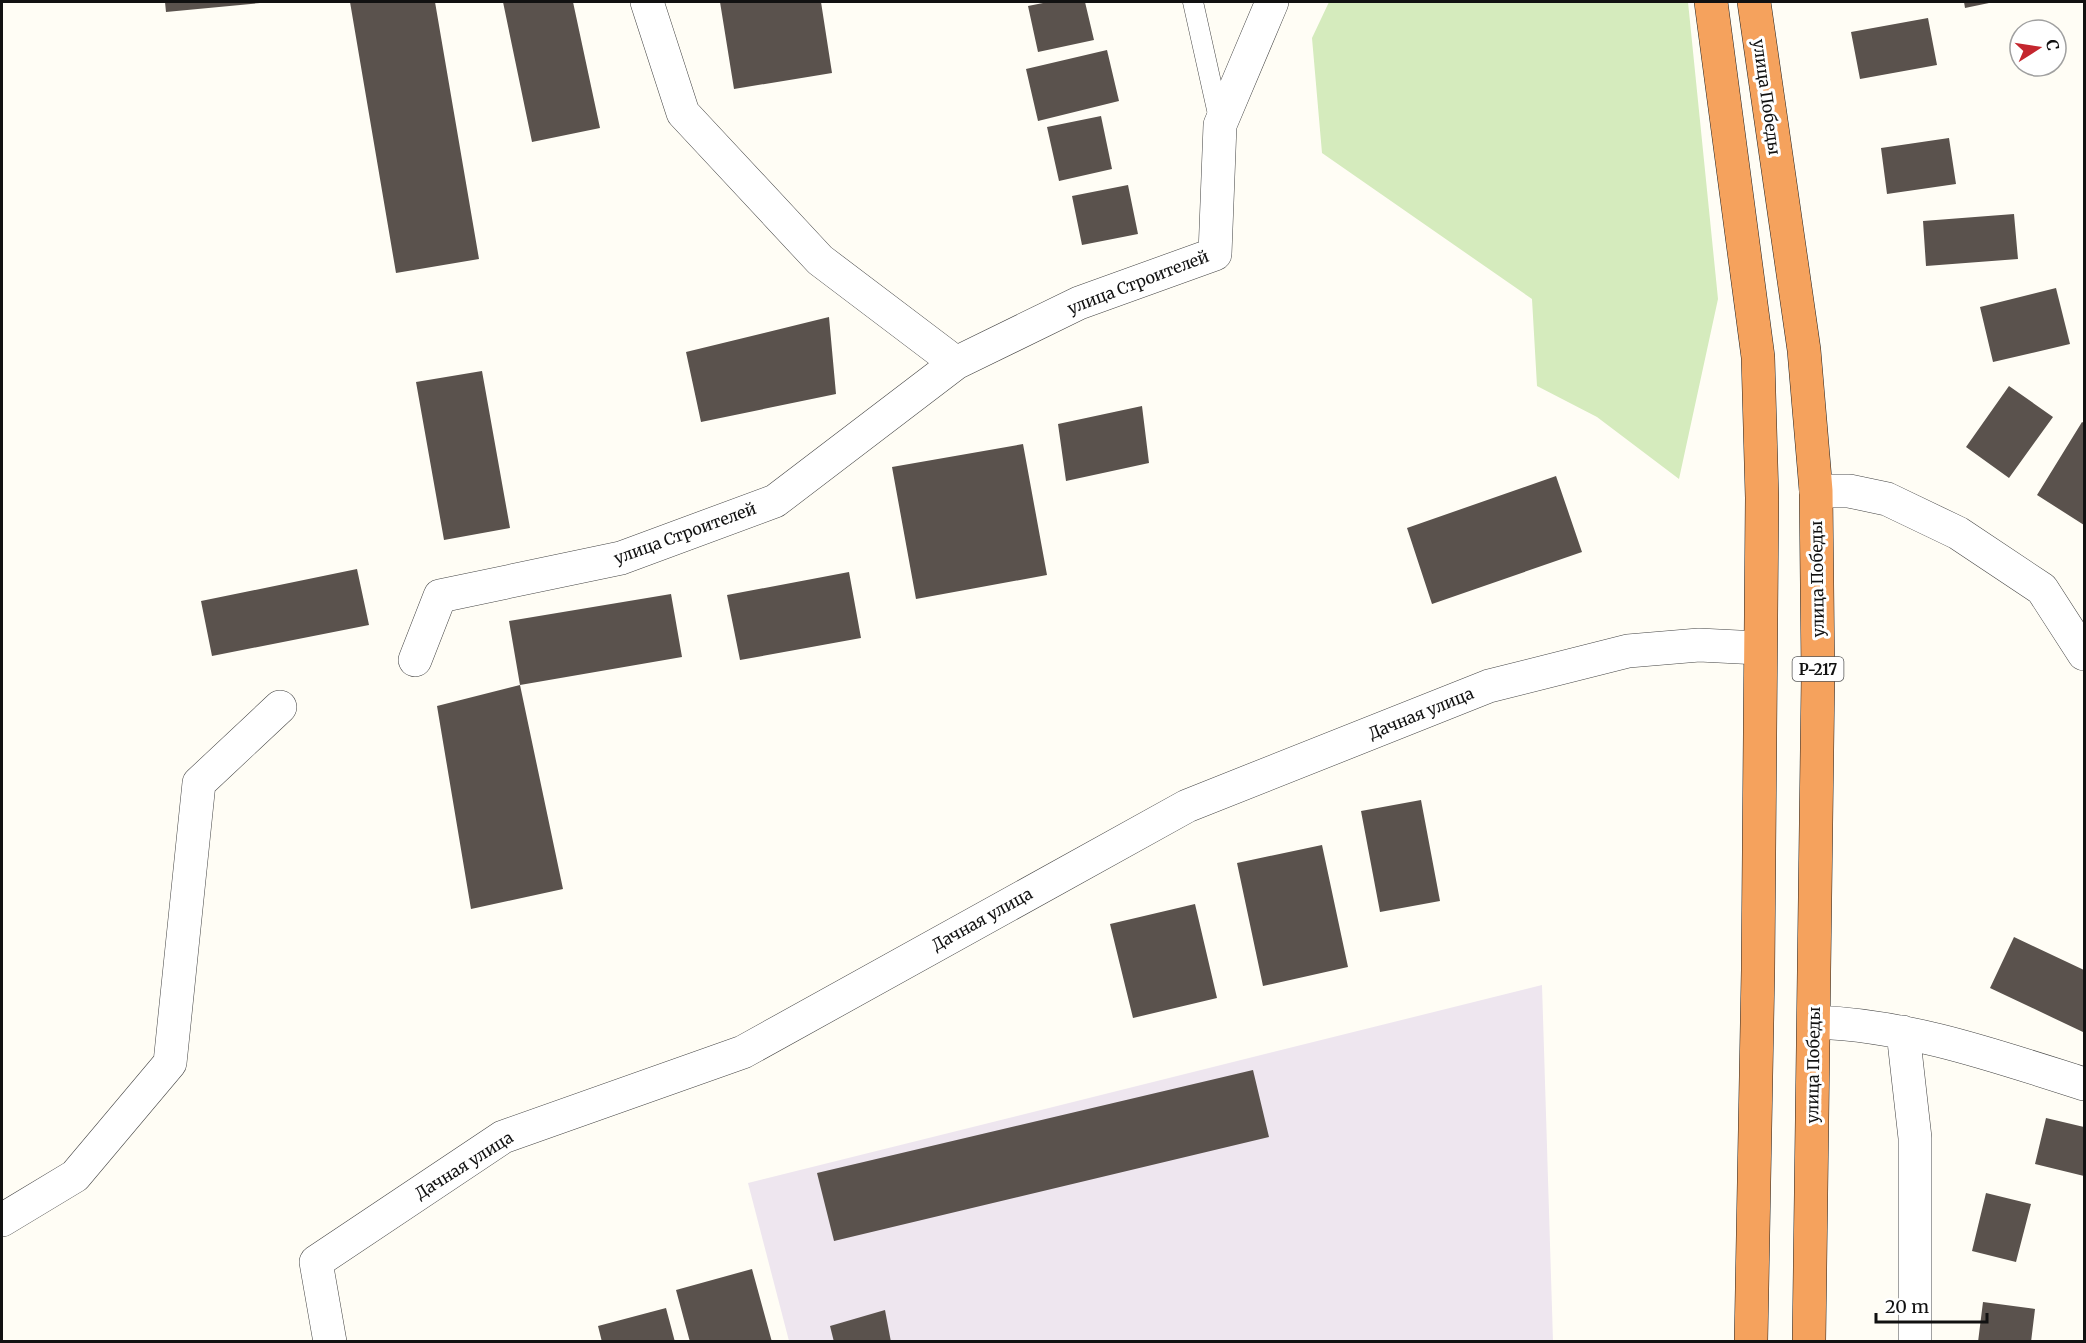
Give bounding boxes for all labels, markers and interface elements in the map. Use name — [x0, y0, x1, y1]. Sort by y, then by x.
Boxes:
north arrow — [2008, 18, 2068, 78]
street label: улица Победы — [1749, 38, 1785, 156]
text: С — [2042, 38, 2064, 52]
street label: улица Строителей — [1064, 246, 1212, 318]
street label: улица Строителей — [611, 498, 759, 568]
street label: улица Победы — [1806, 520, 1828, 638]
road number: Р-217 — [1792, 657, 1844, 681]
street label: Дачная улица — [1365, 683, 1477, 743]
street label: Дачная улица — [928, 883, 1036, 955]
street label: улица Победы — [1802, 1006, 1824, 1124]
street label: Дачная улица — [411, 1127, 517, 1203]
scale bar — [1876, 1286, 1987, 1324]
text: 20 m — [1885, 1295, 1929, 1318]

